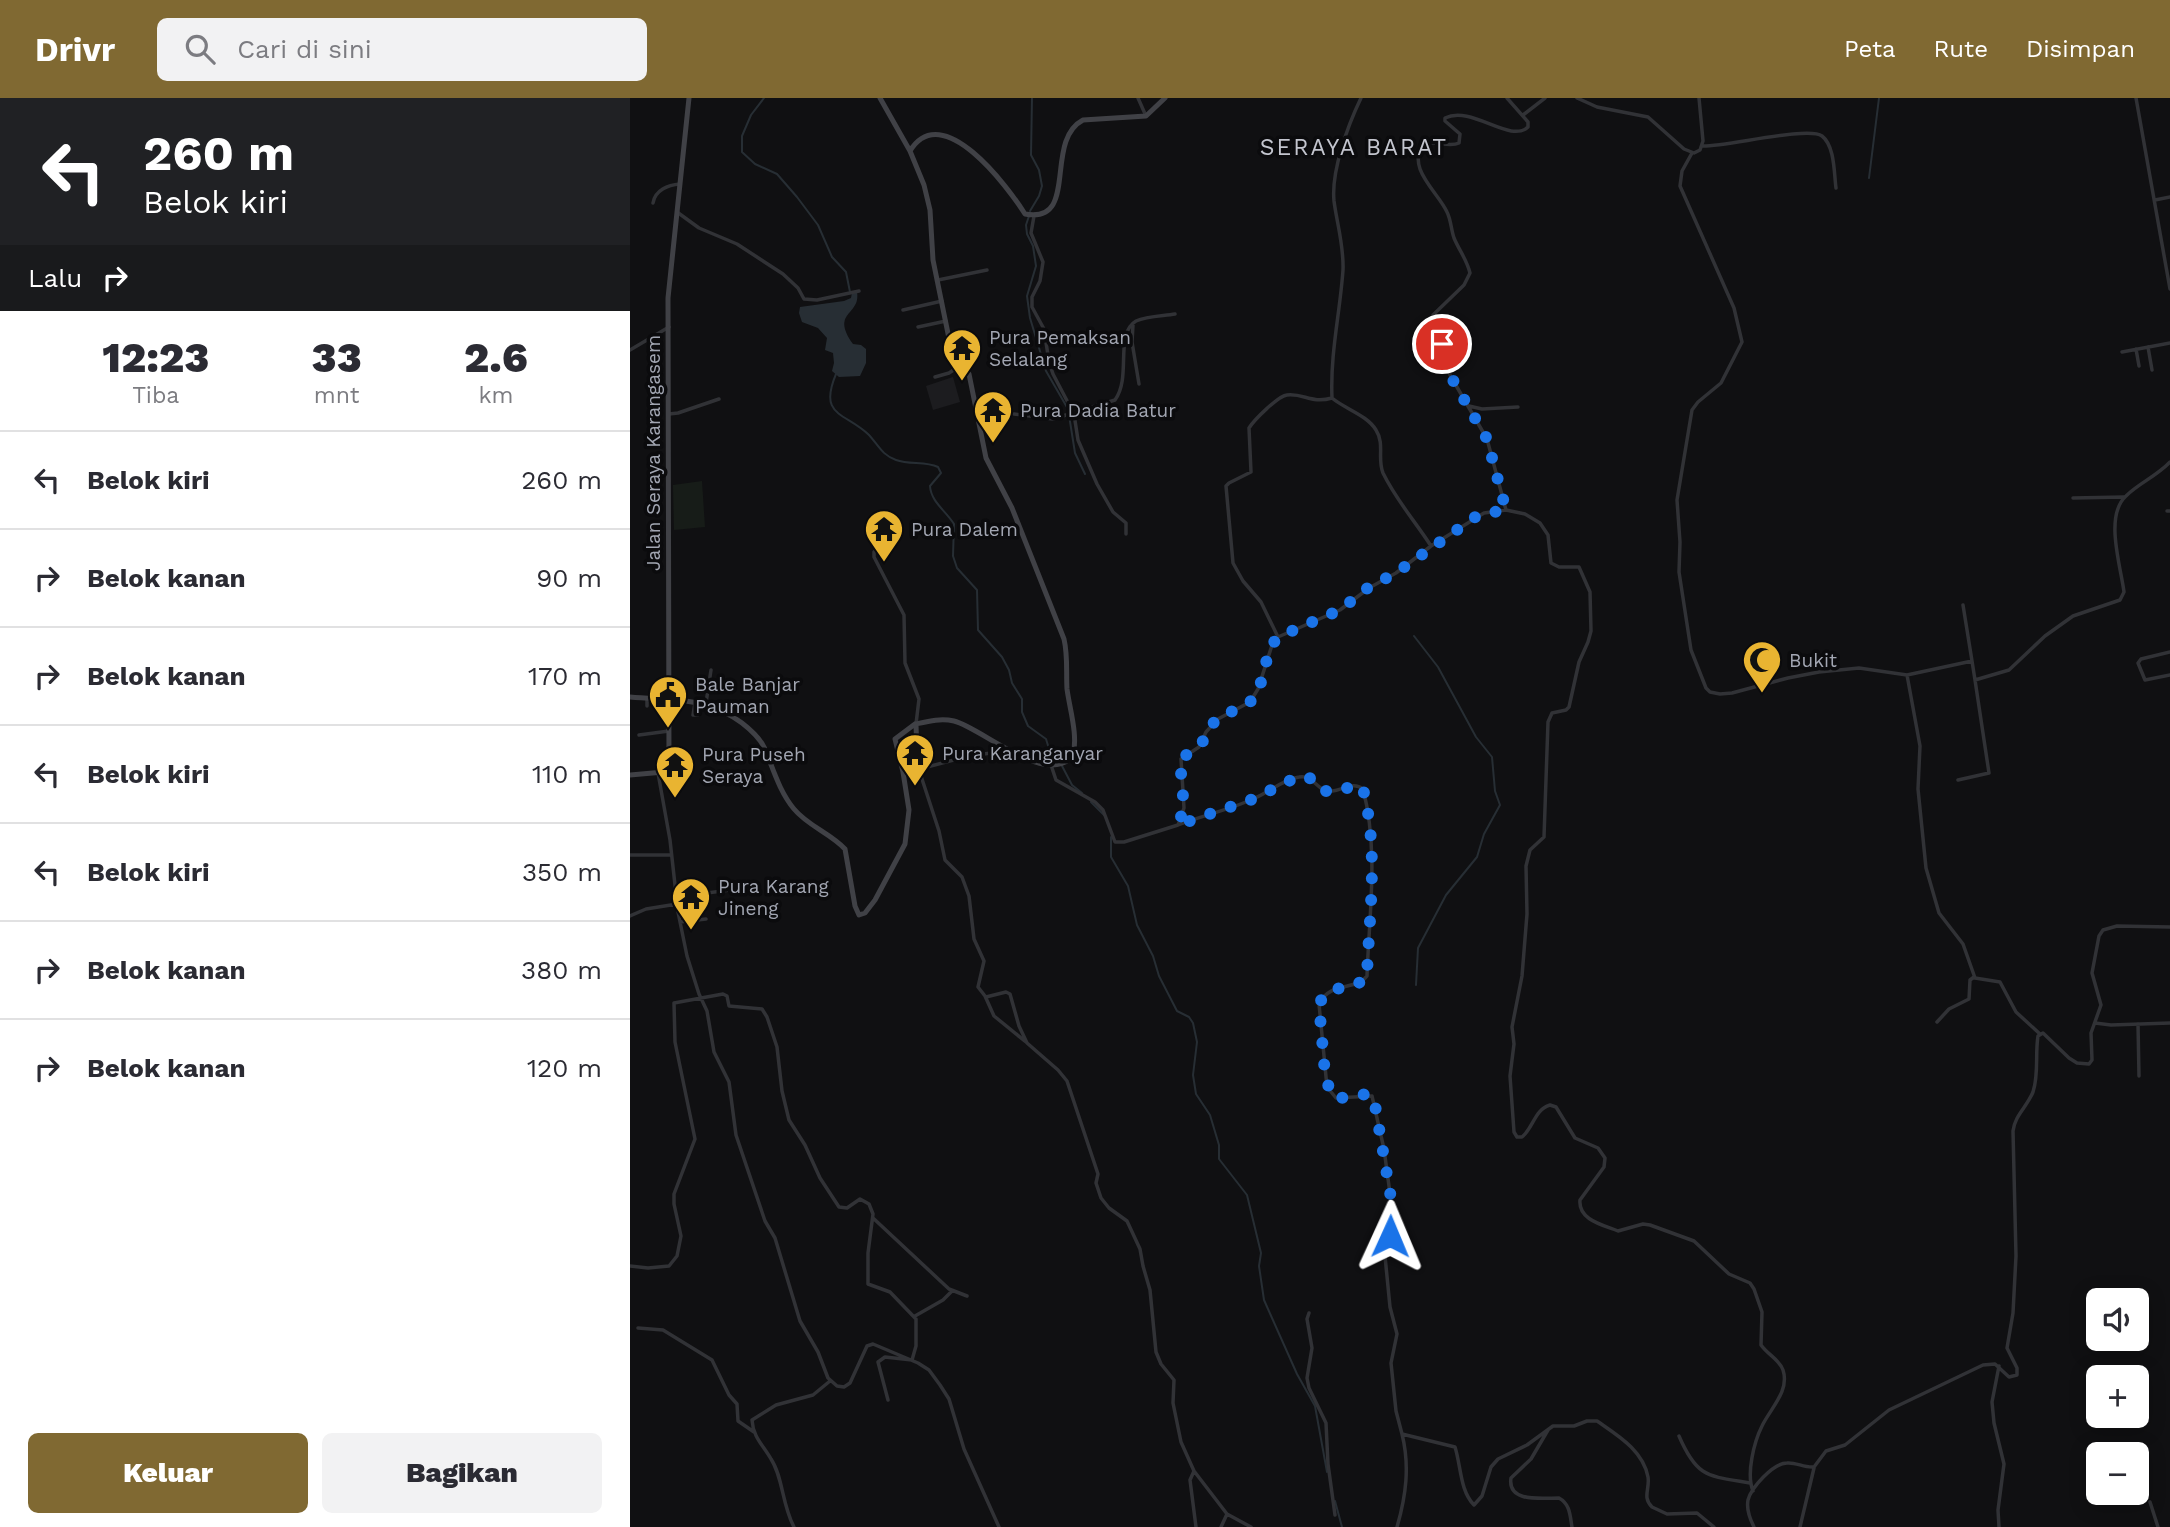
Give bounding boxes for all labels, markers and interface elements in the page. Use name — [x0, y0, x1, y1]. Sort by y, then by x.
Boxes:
search box — [157, 18, 647, 81]
text: Drivr — [35, 30, 115, 69]
icon: search — [181, 30, 219, 68]
text: Cari di sini — [237, 34, 372, 64]
text: Peta — [1844, 35, 1896, 63]
text: Rute — [1934, 35, 1988, 63]
text: Disimpan — [2026, 35, 2135, 63]
text: 260 m — [143, 124, 294, 182]
icon: left — [28, 126, 119, 217]
district label: SERAYA BARAT — [1260, 134, 1448, 161]
text: Belok kiri — [143, 183, 288, 221]
icon: right — [96, 259, 134, 297]
text: Lalu — [28, 263, 82, 293]
pin — [1412, 314, 1472, 374]
icon: arrive — [1423, 325, 1461, 363]
place label: Pura Pemaksan Selalang — [989, 326, 1131, 371]
temple icon: Pura Pemaksan Selalang — [941, 327, 983, 382]
text: 12:23 — [102, 333, 209, 382]
text: 33 — [312, 333, 362, 382]
text: 2.6 — [464, 333, 528, 382]
street label: Jalan Seraya Karangasem — [642, 335, 665, 571]
text: Tiba — [132, 382, 179, 409]
text: mnt — [314, 382, 359, 409]
text: km — [478, 382, 513, 409]
temple icon: Pura Dadia Batur — [972, 389, 1014, 444]
place label: Pura Dadia Batur — [1020, 399, 1176, 422]
icon: left — [28, 461, 66, 499]
text: Belok kiri — [87, 465, 210, 495]
text: 260 m — [521, 465, 602, 495]
temple icon: Pura Dalem — [863, 508, 905, 563]
place label: Pura Dalem — [911, 518, 1018, 541]
icon: right — [28, 559, 66, 597]
text: Belok kanan — [87, 563, 246, 593]
text: 90 m — [536, 563, 602, 593]
mosque icon: Bukit — [1741, 639, 1783, 694]
place label: Bukit — [1789, 649, 1837, 672]
icon: right — [28, 657, 66, 695]
text: Belok kanan — [87, 661, 246, 691]
text: 170 m — [528, 661, 602, 691]
place label: Bale Banjar Pauman — [695, 673, 800, 718]
public building icon: Bale Banjar Pauman — [647, 674, 689, 729]
temple icon: Pura Karanganyar — [894, 732, 936, 787]
place label: Pura Karanganyar — [942, 742, 1103, 765]
place label: Pura Puseh Seraya — [702, 743, 806, 788]
temple icon: Pura Puseh Seraya — [654, 744, 696, 799]
icon: left — [28, 755, 66, 793]
text: Belok kiri — [87, 759, 210, 789]
text: 110 m — [532, 759, 602, 789]
icon: left — [28, 853, 66, 891]
text: Belok kiri — [87, 857, 210, 887]
text: 350 m — [522, 857, 602, 887]
place label: Pura Karang Jineng — [718, 875, 830, 920]
temple icon: Pura Karang Jineng — [670, 876, 712, 931]
icon: right — [28, 951, 66, 989]
text: Belok kanan — [87, 955, 246, 985]
text: 380 m — [521, 955, 602, 985]
icon: right — [28, 1049, 66, 1087]
text: Belok kanan — [87, 1053, 246, 1083]
text: 120 m — [527, 1053, 602, 1083]
position arrow — [1353, 1199, 1427, 1273]
map controls — [2086, 1288, 2149, 1505]
button: sound — [2086, 1288, 2149, 1351]
button: + — [2086, 1365, 2149, 1428]
button: Keluar — [28, 1433, 308, 1513]
button: Bagikan — [322, 1433, 602, 1513]
button: − — [2086, 1442, 2149, 1505]

